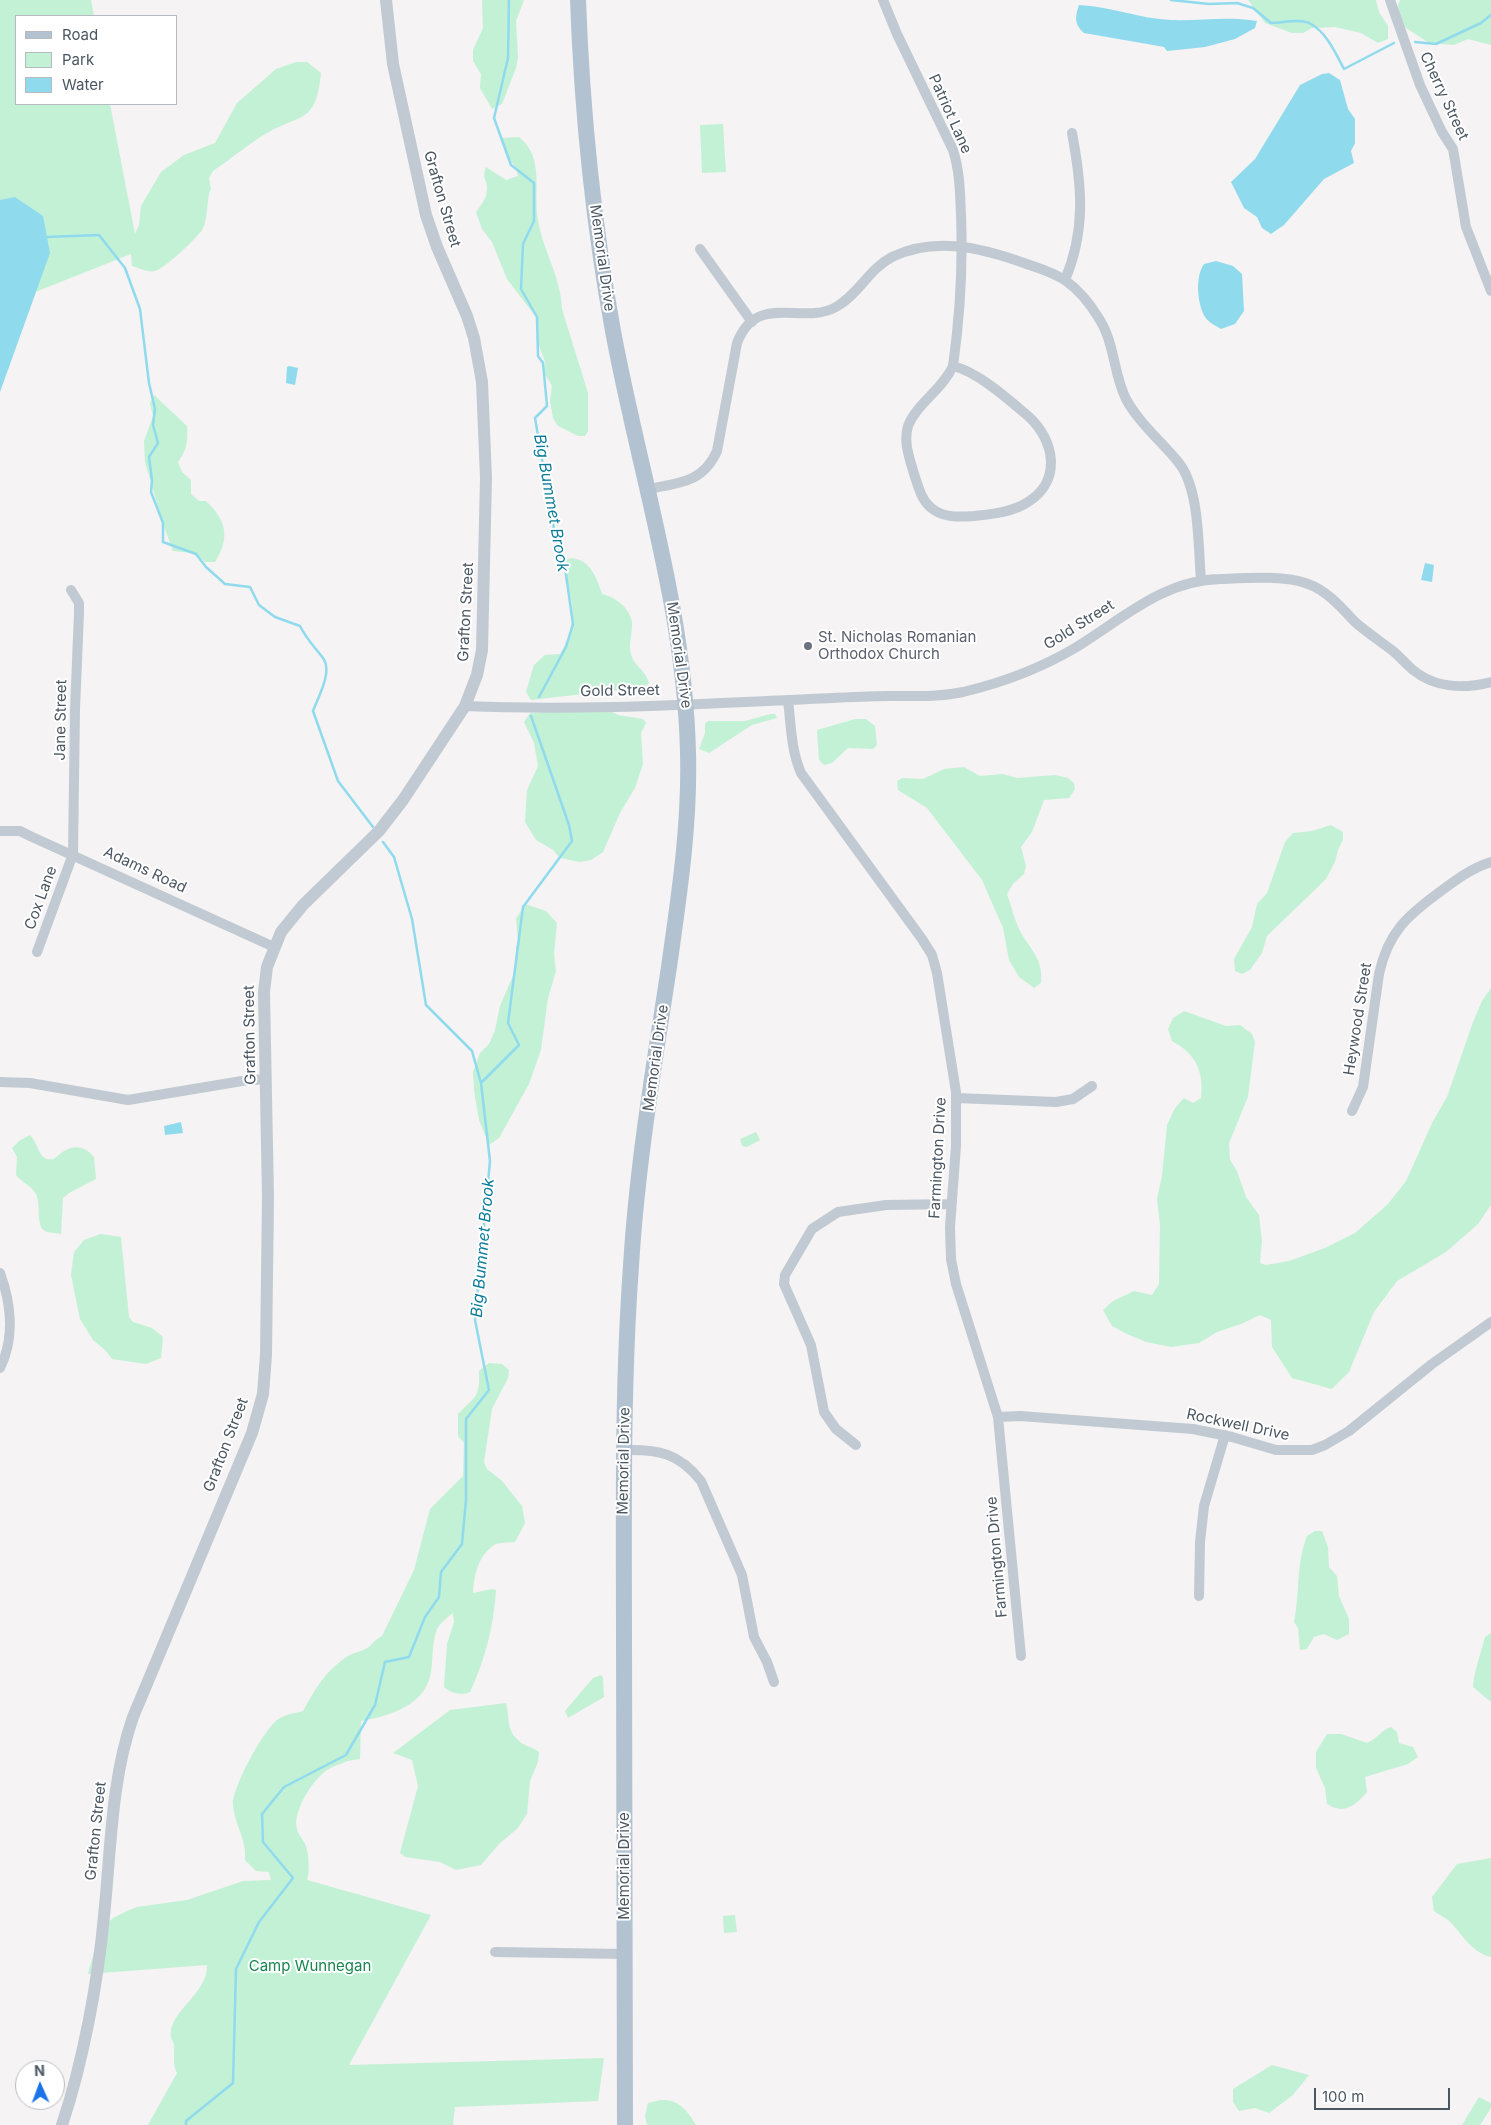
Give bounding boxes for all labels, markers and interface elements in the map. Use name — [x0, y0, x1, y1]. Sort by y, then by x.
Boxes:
legend — [15, 15, 178, 105]
text: Road — [62, 25, 98, 44]
street label: Cherry Street — [1416, 49, 1472, 143]
text: Park — [62, 50, 94, 69]
street label: Patriot Lane — [924, 71, 976, 157]
text: Water — [62, 75, 104, 94]
street label: Grafton Street — [420, 149, 464, 249]
street label: Memorial Drive — [586, 204, 618, 312]
water label: Big Bummet Brook — [529, 432, 573, 574]
street label: Grafton Street — [454, 562, 478, 662]
street label: Gold Street — [1041, 596, 1117, 654]
street label: Memorial Drive — [663, 601, 695, 709]
place label: St. Nicholas Romanian Orthodox Church — [818, 628, 976, 663]
marker: St. Nicholas Romanian Orthodox Church — [802, 640, 814, 652]
street label: Jane Street — [51, 679, 71, 761]
street label: Gold Street — [580, 681, 660, 701]
street label: Adams Road — [101, 843, 189, 897]
street label: Cox Lane — [21, 864, 61, 932]
street label: Heywood Street — [1340, 961, 1376, 1077]
street label: Grafton Street — [240, 985, 260, 1085]
street label: Memorial Drive — [640, 1004, 672, 1112]
street label: Farmington Drive — [926, 1097, 950, 1219]
water label: Big Bummet Brook — [467, 1178, 499, 1318]
street label: Grafton Street — [200, 1395, 252, 1495]
street label: Rockwell Drive — [1185, 1405, 1291, 1445]
street label: Memorial Drive — [614, 1407, 634, 1515]
street label: Farmington Drive — [983, 1496, 1011, 1618]
street label: Grafton Street — [82, 1781, 110, 1881]
street label: Memorial Drive — [615, 1812, 633, 1920]
park label: Camp Wunnegan — [249, 1957, 371, 1975]
north arrow — [15, 2060, 65, 2110]
text: N — [34, 2062, 45, 2079]
scale bar — [1316, 2078, 1452, 2110]
text: 100 m — [1322, 2087, 1364, 2106]

